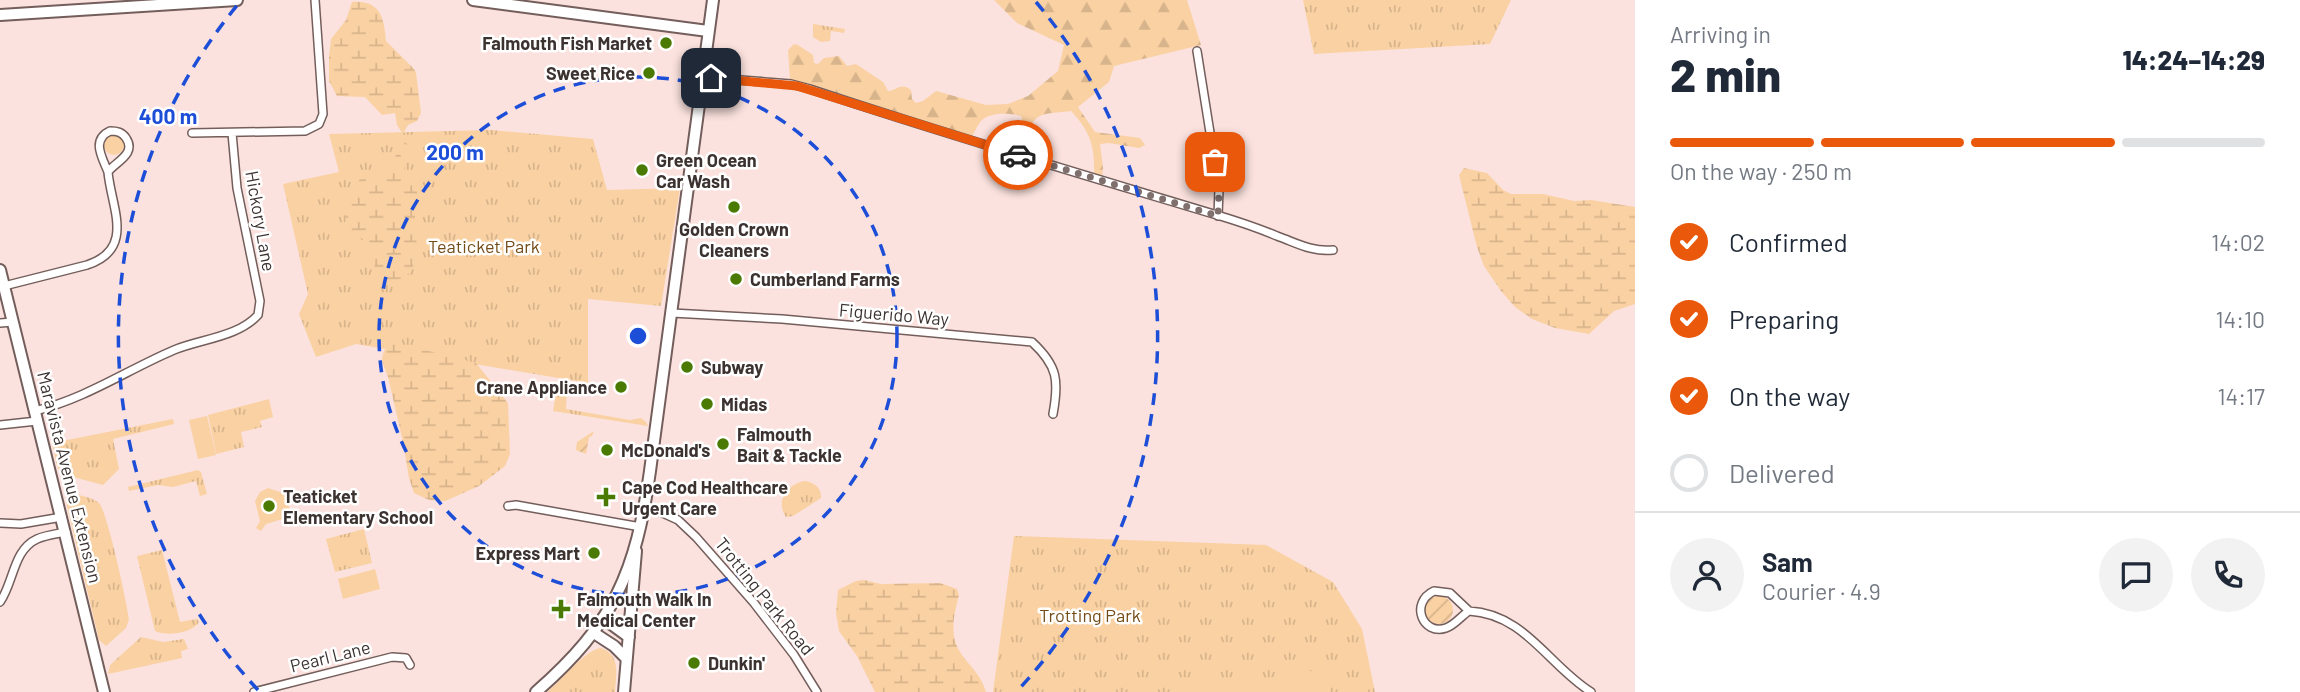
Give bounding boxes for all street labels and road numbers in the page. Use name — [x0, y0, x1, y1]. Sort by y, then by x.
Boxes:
street label: Hickory Lane — [241, 169, 281, 273]
street label: Figuerido Way — [838, 298, 950, 330]
street label: Maravista Avenue Extension — [33, 369, 107, 585]
street label: Trotting Park Road — [711, 533, 819, 659]
street label: Pearl Lane — [288, 635, 372, 677]

